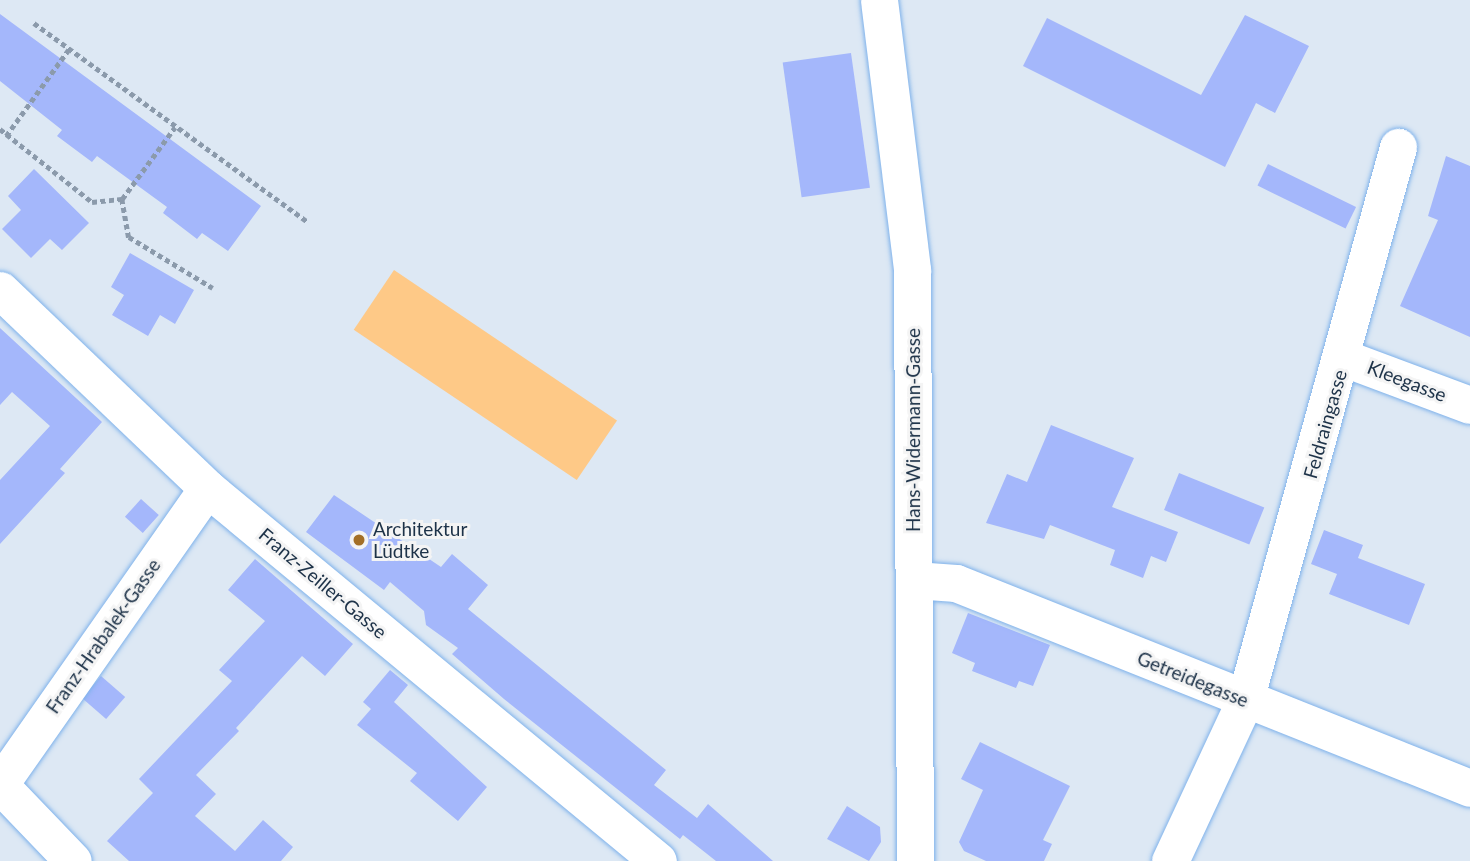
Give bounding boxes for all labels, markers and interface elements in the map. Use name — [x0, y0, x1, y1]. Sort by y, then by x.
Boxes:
street label: Hans-Widermann-Gasse — [902, 328, 924, 532]
street label: Kleegasse — [1364, 355, 1450, 407]
street label: Feldraingasse — [1299, 367, 1351, 481]
place label: Architektur Lüdtke — [373, 518, 467, 562]
street label: Franz-Zeiller-Gasse — [254, 523, 392, 643]
marker: Architektur Lüdtke — [351, 532, 367, 548]
street label: Franz-Hrabalek-Gasse — [41, 554, 165, 718]
street label: Getreidegasse — [1134, 646, 1252, 712]

